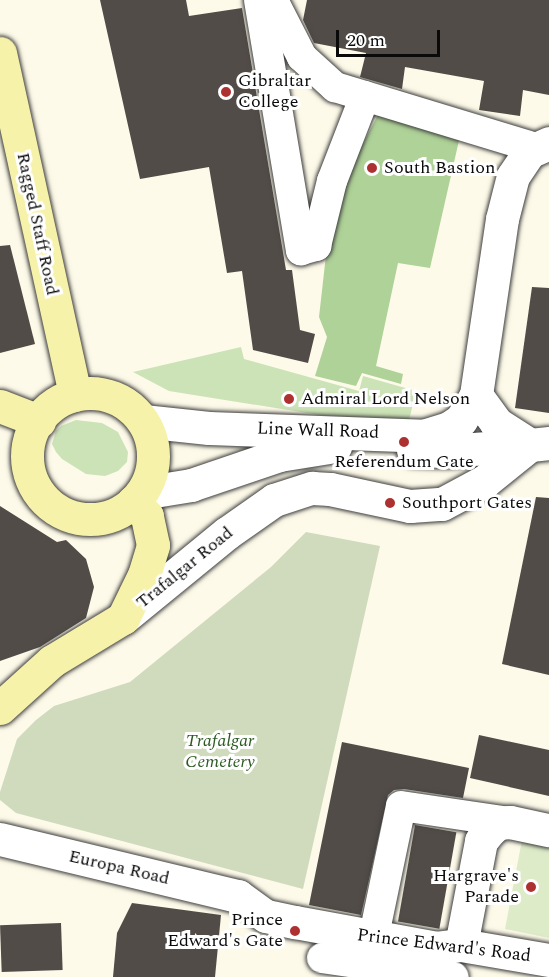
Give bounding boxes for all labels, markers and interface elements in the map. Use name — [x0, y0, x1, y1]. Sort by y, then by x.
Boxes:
scale bar — [339, 18, 442, 56]
text: 20 m — [347, 27, 385, 54]
place label: Gibraltar College — [238, 71, 311, 113]
marker: Gibraltar College — [219, 85, 233, 99]
street label: Ragged Staff Road — [11, 151, 63, 297]
place label: South Bastion — [384, 157, 496, 179]
marker: South Bastion — [365, 161, 379, 175]
place label: Admiral Lord Nelson — [301, 388, 470, 410]
marker: Admiral Lord Nelson — [282, 392, 296, 406]
street label: Line Wall Road — [256, 418, 380, 444]
marker: Referendum Gate — [397, 435, 411, 449]
place label: Referendum Gate — [334, 451, 474, 473]
place label: Southport Gates — [402, 492, 532, 514]
marker: Southport Gates — [383, 496, 397, 510]
street label: Trafalgar Road — [132, 522, 238, 614]
park label: Trafalgar Cemetery — [185, 731, 255, 774]
street label: Europa Road — [66, 846, 172, 890]
place label: Hargrave's Parade — [433, 866, 519, 908]
marker: Hargrave's Parade — [524, 880, 538, 894]
place label: Prince Edward's Gate — [167, 910, 283, 952]
marker: Prince Edward's Gate — [288, 924, 302, 938]
street label: Prince Edward's Road — [356, 925, 532, 967]

